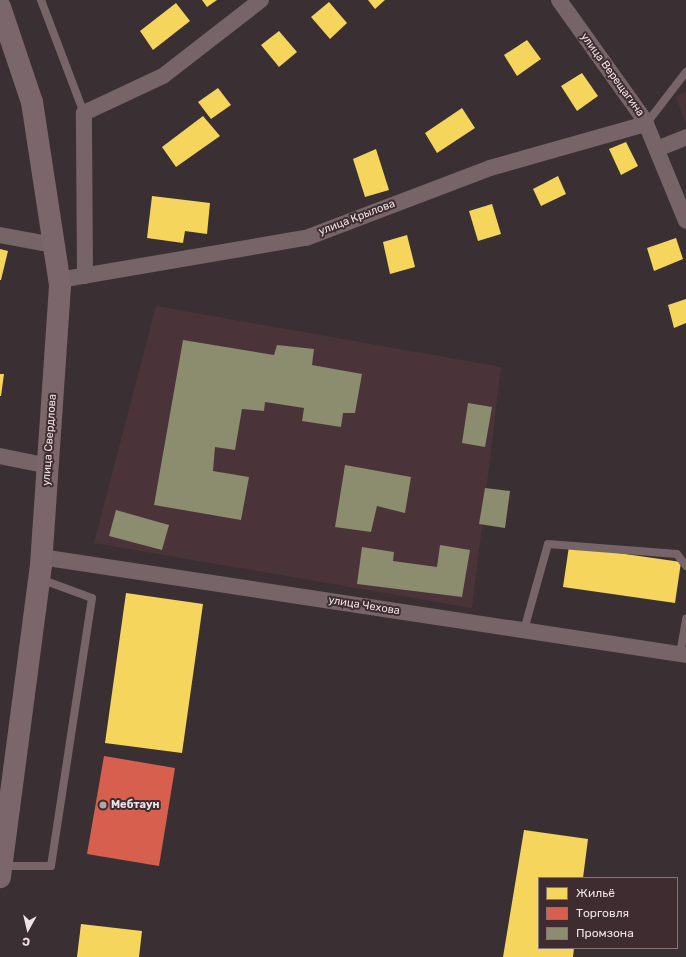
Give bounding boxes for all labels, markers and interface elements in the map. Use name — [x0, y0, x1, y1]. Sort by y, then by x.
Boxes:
street label: улица Верещагина — [577, 31, 647, 119]
street label: улица Крылова — [317, 197, 397, 239]
street label: улица Свердлова — [40, 394, 60, 486]
street label: улица Чехова — [327, 594, 401, 618]
place label: Мебтаун — [111, 798, 159, 812]
marker: Мебтаун — [98, 800, 108, 810]
legend — [538, 877, 678, 949]
text: Жильё — [576, 886, 615, 900]
text: Торговля — [576, 906, 629, 920]
north arrow — [8, 909, 48, 949]
text: Промзона — [576, 926, 634, 940]
text: С — [22, 934, 31, 948]

